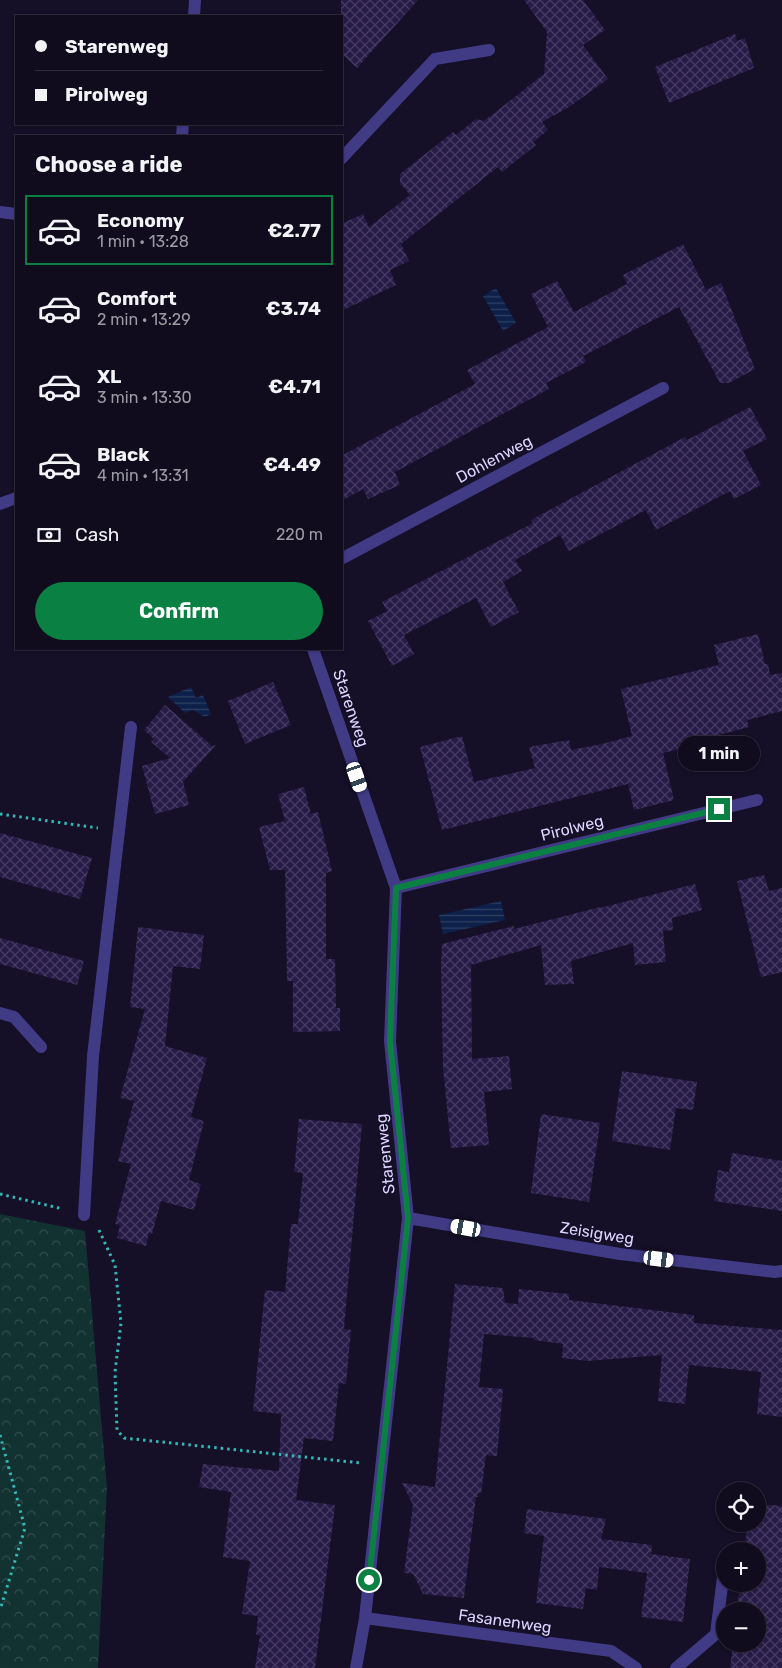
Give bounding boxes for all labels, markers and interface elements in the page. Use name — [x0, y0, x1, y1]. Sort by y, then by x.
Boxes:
text: Starenweg — [65, 35, 169, 58]
text: Pirolweg — [65, 83, 148, 106]
text: Choose a ride — [35, 151, 182, 178]
icon: car — [37, 208, 82, 253]
text: Economy — [97, 209, 184, 232]
text: €2.77 — [267, 219, 321, 242]
text: 1 min · 13:28 — [97, 232, 189, 251]
icon: car — [37, 286, 82, 331]
text: Comfort — [97, 287, 177, 310]
text: €3.74 — [265, 297, 321, 320]
text: 2 min · 13:29 — [97, 310, 191, 329]
icon: car — [37, 364, 82, 409]
text: XL — [97, 365, 121, 388]
text: €4.71 — [268, 375, 321, 398]
text: 3 min · 13:30 — [97, 388, 192, 407]
street label: Dohlenweg — [453, 431, 535, 487]
icon: car — [37, 442, 82, 487]
text: Black — [97, 443, 149, 466]
text: €4.49 — [263, 453, 321, 476]
text: 4 min · 13:31 — [97, 466, 189, 485]
icon: cash — [35, 521, 63, 549]
text: Cash — [75, 523, 119, 546]
text: 220 m — [276, 525, 323, 544]
button: Confirm — [35, 582, 323, 640]
street label: Starenweg — [329, 667, 373, 749]
callout: 1 min — [678, 736, 760, 772]
text: 1 min — [699, 744, 739, 763]
car — [345, 760, 368, 794]
route end — [708, 798, 730, 820]
street label: Pirolweg — [539, 811, 605, 845]
street label: Starenweg — [371, 1113, 399, 1195]
car — [449, 1218, 482, 1238]
street label: Zeisigweg — [559, 1218, 635, 1248]
car — [643, 1250, 674, 1268]
map controls — [716, 1482, 766, 1652]
button: locate — [716, 1482, 766, 1532]
button: + — [716, 1542, 766, 1592]
route start — [358, 1569, 380, 1591]
button: − — [716, 1602, 766, 1652]
street label: Fasanenweg — [457, 1605, 553, 1637]

